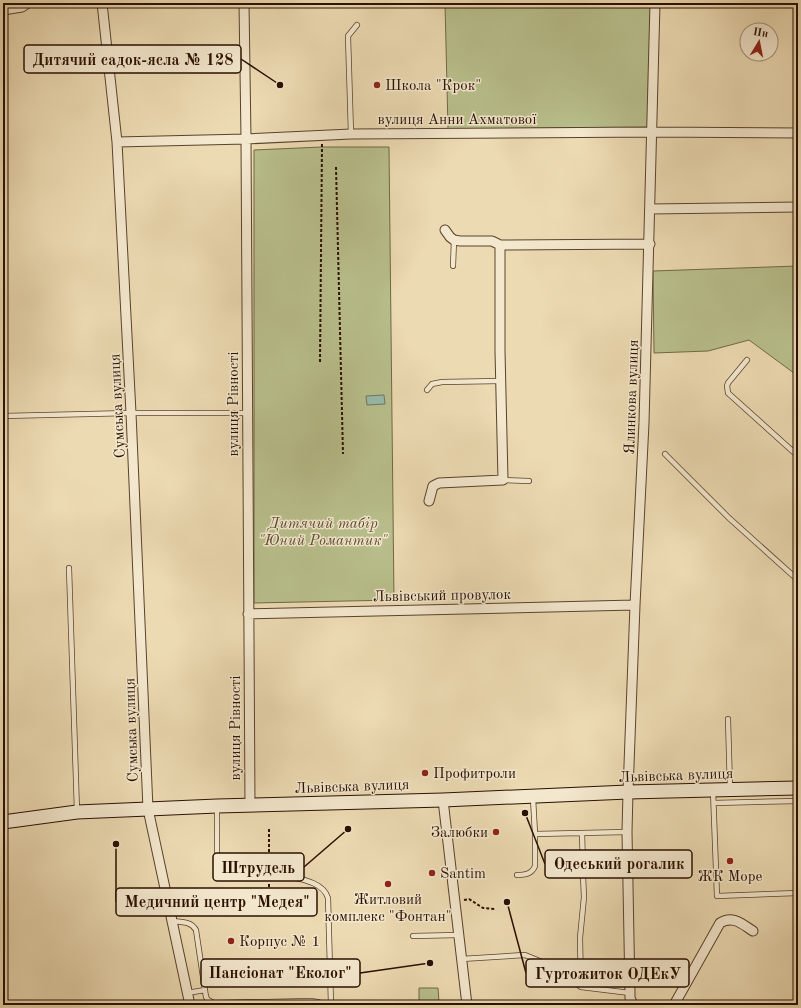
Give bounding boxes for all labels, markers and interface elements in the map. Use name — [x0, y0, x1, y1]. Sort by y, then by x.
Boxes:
north arrow — [739, 22, 779, 62]
text: Пн — [752, 27, 769, 40]
callout: Дитячий садок-ясла № 128 — [24, 45, 241, 73]
text: Дитячий садок-ясла № 128 — [32, 53, 234, 69]
place label: Школа "Крок" — [385, 79, 481, 94]
marker: Школа "Крок" — [372, 80, 382, 90]
street label: вулиця Анни Ахматової — [377, 113, 537, 128]
street label: Ялинкова вулиця — [623, 339, 642, 455]
street label: вулиця Рівності — [227, 352, 242, 456]
street label: Сумська вулиця — [108, 353, 129, 458]
park label: Дитячий табір "Юний Романтик" — [259, 516, 388, 549]
street label: Львівський провулок — [373, 588, 512, 605]
street label: вулиця Рівності — [229, 676, 244, 780]
street label: Сумська вулиця — [123, 677, 142, 782]
place label: Профитроли — [433, 767, 516, 782]
street label: Львівська вулиця — [618, 767, 734, 786]
marker: Профитроли — [420, 768, 430, 778]
street label: Львівська вулиця — [294, 778, 410, 797]
place label: Залюбки — [431, 826, 488, 841]
marker: Залюбки — [491, 827, 501, 837]
callout: Одеський рогалик — [545, 850, 692, 878]
callout: Штрудель — [213, 853, 304, 881]
marker: ЖК Море — [725, 856, 735, 866]
text: Одеський рогалик — [554, 857, 685, 873]
text: Штрудель — [221, 861, 295, 877]
place label: Santim — [440, 867, 486, 882]
marker: Santim — [427, 868, 437, 878]
place label: ЖК Море — [698, 870, 763, 885]
marker: Житловий комплекс "Фонтан" — [383, 879, 393, 889]
callout: Медичний центр "Медея" — [116, 888, 317, 916]
place label: Житловий комплекс "Фонтан" — [324, 893, 452, 925]
text: Медичний центр "Медея" — [124, 895, 310, 911]
place label: Корпус № 1 — [239, 935, 320, 950]
marker: Корпус № 1 — [226, 936, 236, 946]
callout: Пансіонат "Еколог" — [201, 959, 360, 987]
callout: Гуртожиток ОДЕкУ — [526, 959, 689, 987]
text: Пансіонат "Еколог" — [208, 966, 352, 982]
text: Гуртожиток ОДЕкУ — [535, 967, 682, 983]

